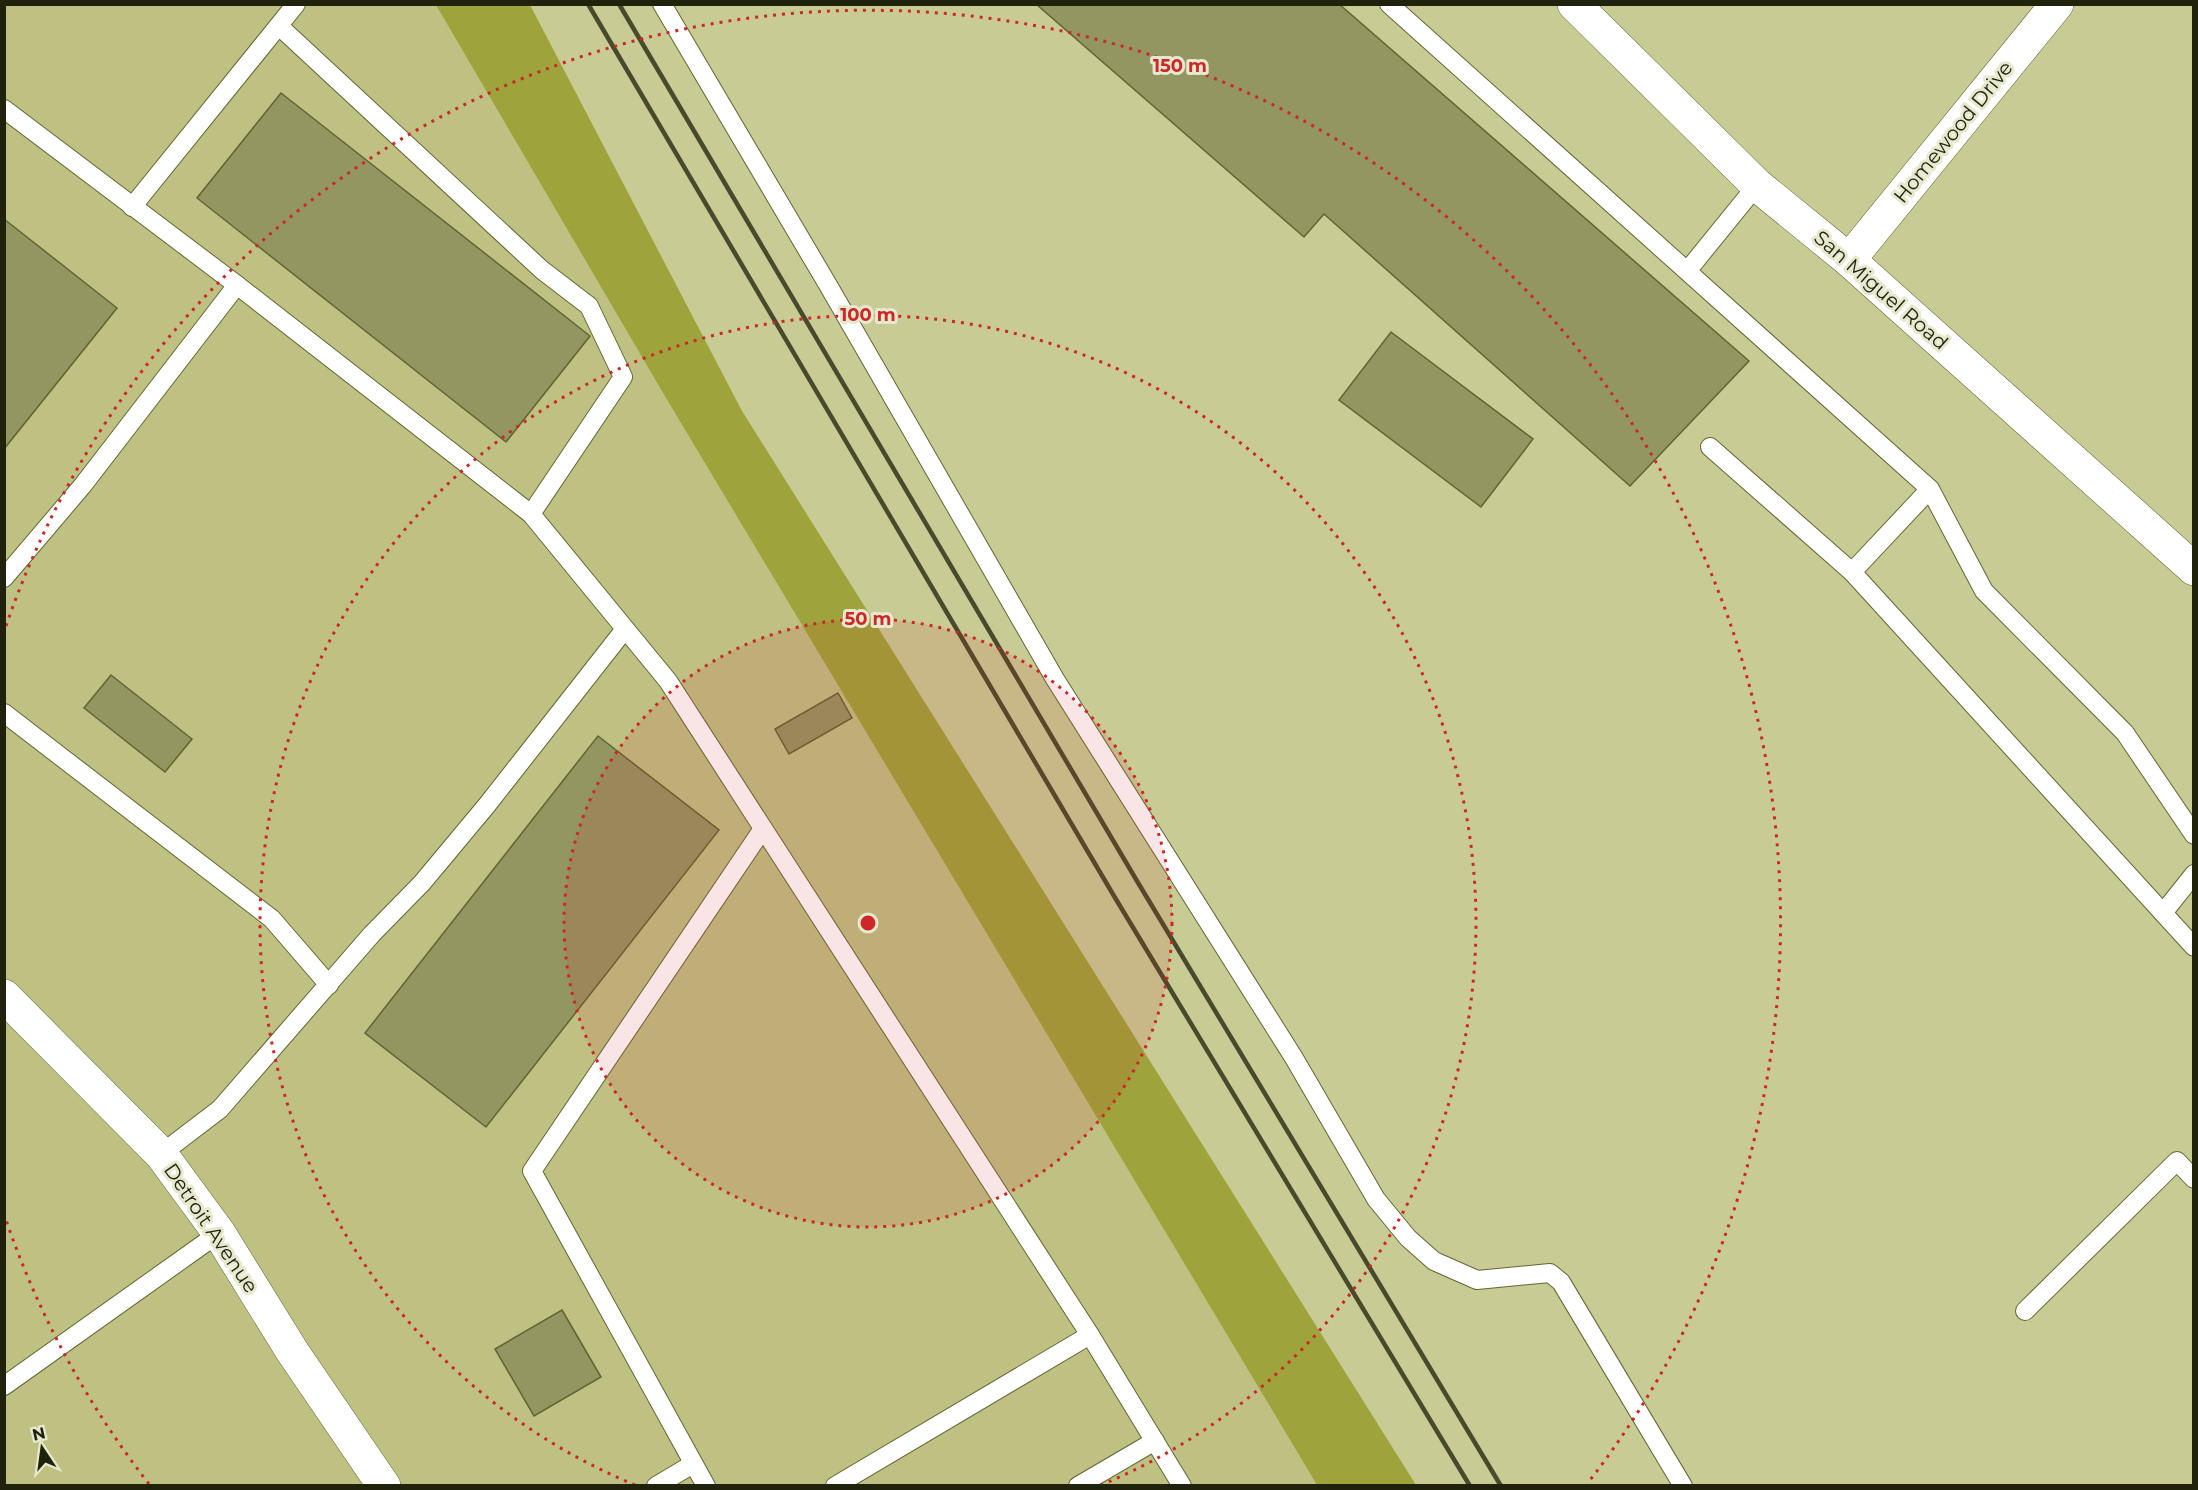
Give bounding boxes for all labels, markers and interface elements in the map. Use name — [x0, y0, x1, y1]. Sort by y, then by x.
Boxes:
text: 150 m — [1153, 55, 1207, 77]
street label: Homewood Drive — [1888, 56, 2018, 208]
street label: San Miguel Road — [1809, 225, 1953, 355]
text: 100 m — [840, 304, 896, 326]
text: 50 m — [845, 608, 891, 630]
centre of rings — [858, 913, 878, 933]
street label: Detroit Avenue — [159, 1159, 263, 1297]
north arrow — [12, 1418, 72, 1478]
text: N — [30, 1423, 47, 1445]

